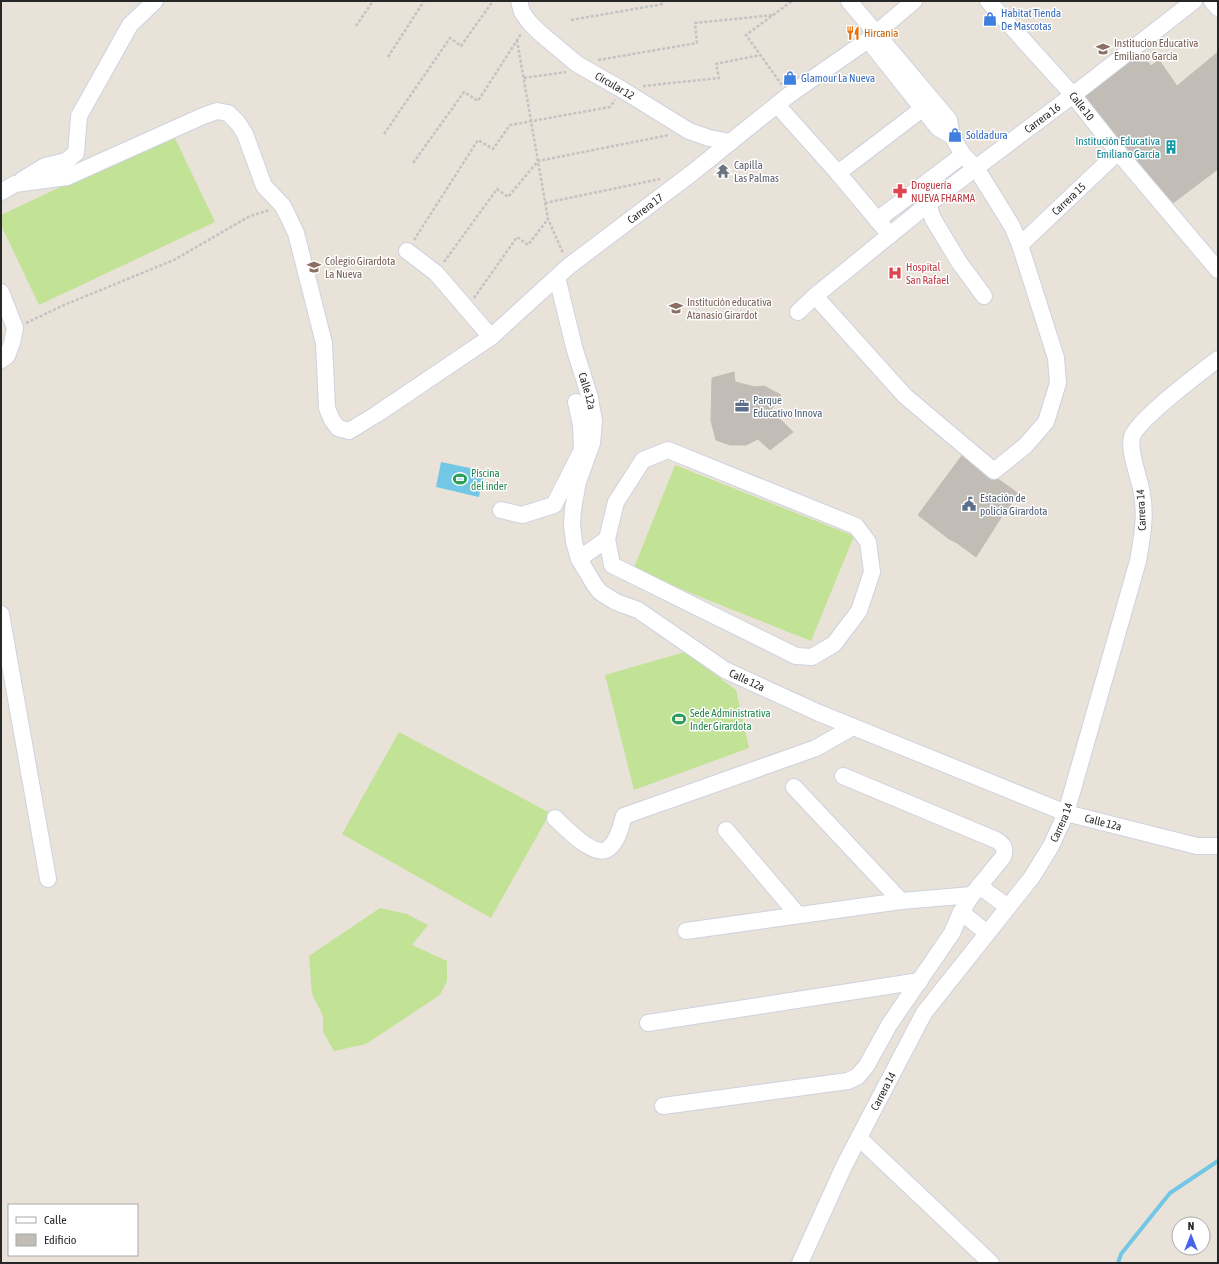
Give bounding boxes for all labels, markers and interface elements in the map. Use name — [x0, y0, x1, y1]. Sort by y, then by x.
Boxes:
place label: Habitat Tienda De Mascotas — [1001, 7, 1061, 32]
shop icon: Habitat Tienda De Mascotas — [982, 11, 998, 27]
restaurant icon: Hircania — [845, 25, 861, 41]
place label: Hircania — [864, 27, 898, 39]
place label: Institucion Educativa Emiliano Garcia — [1114, 37, 1198, 62]
school or university icon: Institucion Educativa Emiliano Garcia — [1095, 41, 1111, 57]
street label: Circular 12 — [593, 70, 637, 102]
shop icon: Glamour La Nueva — [782, 70, 798, 86]
place label: Glamour La Nueva — [801, 72, 875, 84]
street label: Calle 10 — [1067, 90, 1097, 123]
street label: Carrera 16 — [1022, 101, 1062, 135]
shop icon: Soldadura — [947, 127, 963, 143]
place label: Soldadura — [966, 129, 1008, 141]
place label: Institución Educativa Emiliano García — [1076, 135, 1160, 160]
building icon: Institución Educativa Emiliano García — [1163, 139, 1179, 155]
place label: Capilla Las Palmas — [734, 159, 779, 184]
temple icon: Capilla Las Palmas — [715, 163, 731, 179]
place label: Droguería NUEVA FHARMA — [911, 179, 976, 204]
street label: Carrera 15 — [1049, 180, 1088, 218]
pharmacy icon: Droguería NUEVA FHARMA — [892, 183, 908, 199]
street label: Carrera 17 — [625, 191, 665, 226]
place label: Colegio Girardota La Nueva — [325, 255, 395, 280]
school or university icon: Colegio Girardota La Nueva — [306, 259, 322, 275]
place label: Hospital San Rafael — [906, 261, 949, 286]
hospital icon: Hospital San Rafael — [887, 265, 903, 281]
place label: Institución educativa Atanasio Girardot — [687, 296, 772, 321]
school or university icon: Institución educativa Atanasio Girardot — [668, 300, 684, 316]
street label: Calle 12a — [576, 371, 598, 410]
place label: Parque Educativo Innova — [753, 394, 822, 419]
office icon: Parque Educativo Innova — [734, 398, 750, 414]
place label: Piscina del inder — [471, 467, 508, 492]
sports icon: Piscina del inder — [452, 471, 468, 487]
street label: Carrera 14 — [1134, 489, 1148, 531]
place label: Estación de policia Girardota — [980, 492, 1047, 517]
public building icon: Estación de policia Girardota — [961, 496, 977, 512]
street label: Calle 12a — [727, 667, 767, 693]
place label: Sede Administrativa Inder Girardota — [690, 707, 771, 732]
sports icon: Sede Administrativa Inder Girardota — [671, 711, 687, 727]
street label: Carrera 14 — [1048, 801, 1075, 844]
street label: Calle 12a — [1083, 812, 1123, 833]
street label: Carrera 14 — [868, 1070, 898, 1112]
legend — [8, 1204, 138, 1256]
text: Calle — [44, 1213, 67, 1227]
north arrow — [1171, 1216, 1211, 1256]
text: N — [1188, 1220, 1194, 1232]
text: Edificio — [44, 1233, 77, 1247]

